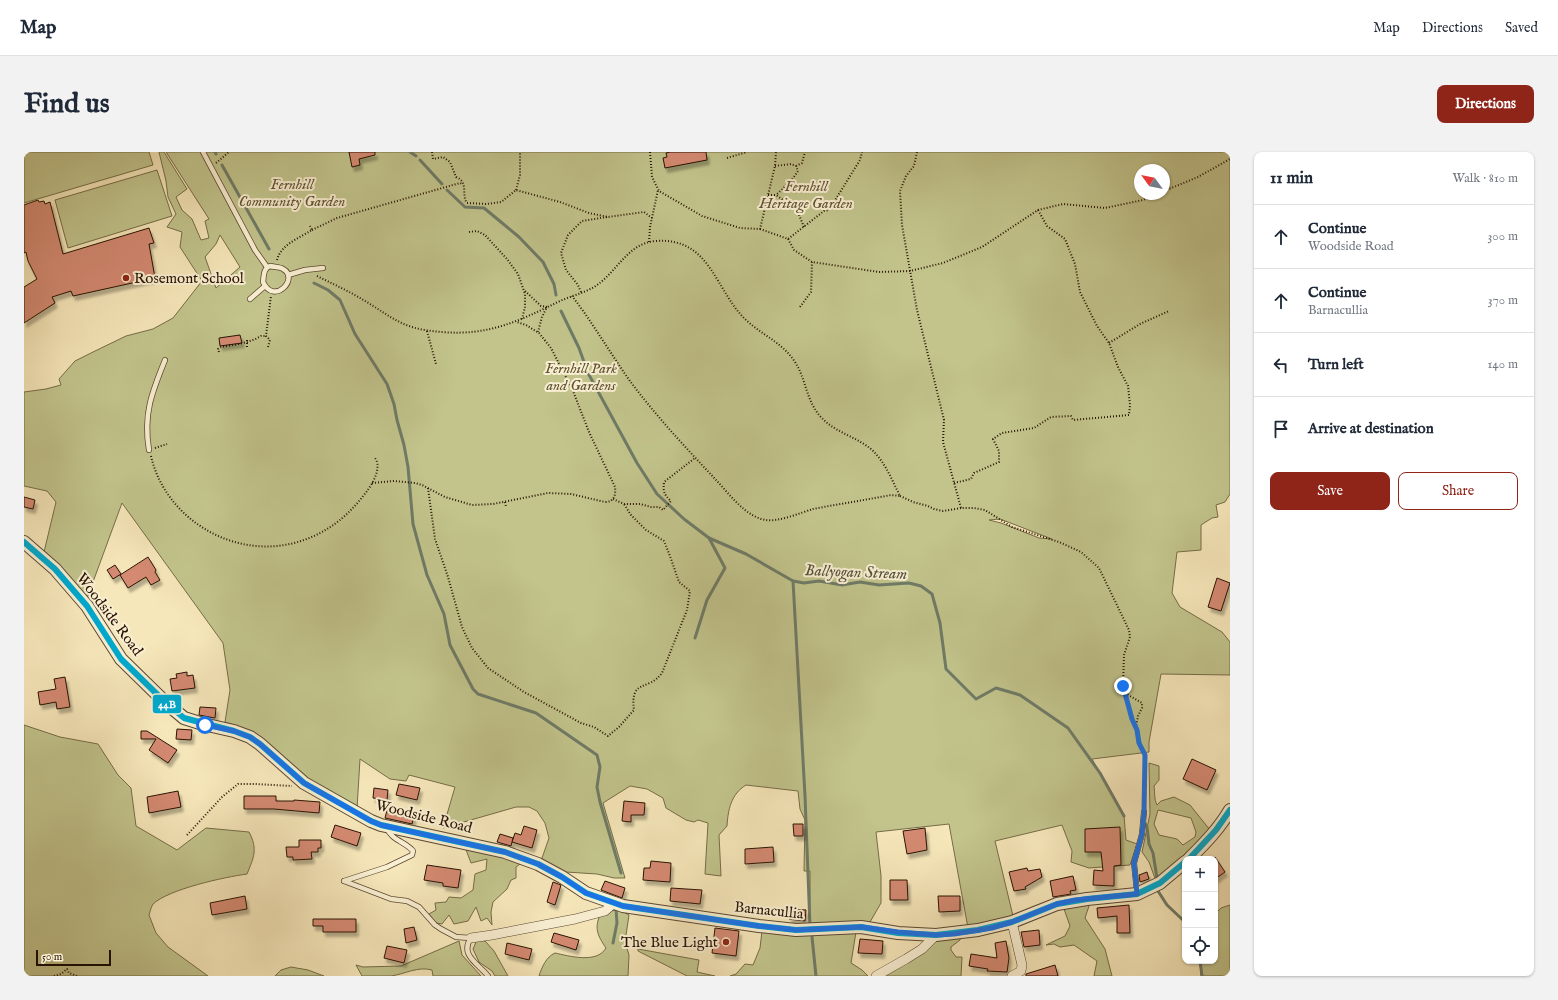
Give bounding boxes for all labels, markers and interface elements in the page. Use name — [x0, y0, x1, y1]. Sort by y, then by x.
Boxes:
text: Map — [20, 16, 56, 40]
text: Map — [1373, 19, 1400, 37]
text: Directions — [1422, 19, 1483, 37]
text: Saved — [1505, 19, 1538, 37]
button: Directions — [1437, 85, 1534, 123]
text: Find us — [24, 87, 110, 122]
north arrow — [1134, 164, 1170, 200]
text: 11 min — [1270, 168, 1313, 189]
text: Walk · 810 m — [1453, 170, 1518, 187]
park label: Fernhill Community Garden — [239, 175, 345, 211]
park label: Fernhill Heritage Garden — [758, 177, 853, 214]
text: Continue — [1308, 219, 1366, 238]
icon: ahead — [1270, 226, 1292, 248]
text: 300 m — [1487, 228, 1518, 245]
text: Woodside Road — [1308, 238, 1394, 255]
place label: Rosemont School — [134, 269, 245, 288]
marker: Rosemont School — [121, 273, 131, 283]
text: Continue — [1308, 283, 1366, 302]
icon: ahead — [1270, 290, 1292, 312]
text: 370 m — [1488, 292, 1518, 309]
text: Barnacullia — [1308, 302, 1368, 319]
icon: left — [1270, 354, 1292, 376]
text: Turn left — [1308, 355, 1364, 374]
text: 140 m — [1488, 356, 1518, 373]
park label: Fernhill Park and Gardens — [545, 359, 617, 395]
icon: arrive — [1270, 418, 1292, 440]
text: Arrive at destination — [1308, 419, 1434, 438]
button: Save — [1270, 472, 1390, 510]
button: Share — [1398, 472, 1518, 510]
water label: Ballyogan Stream — [804, 561, 907, 585]
street label: Woodside Road — [72, 569, 148, 660]
route end — [1114, 677, 1132, 695]
line badge: 44B — [152, 694, 182, 714]
text: 44B — [157, 698, 177, 712]
route start — [196, 716, 214, 734]
street label: Woodside Road — [374, 795, 475, 838]
map controls — [1182, 856, 1218, 964]
button: + — [1182, 856, 1218, 892]
button: − — [1182, 892, 1218, 928]
street label: Barnacullia — [733, 897, 805, 924]
button: locate — [1182, 928, 1218, 964]
place label: The Blue Light — [621, 933, 718, 952]
marker: The Blue Light — [721, 937, 731, 947]
scale bar — [36, 948, 111, 967]
text: 50 m — [42, 950, 62, 964]

